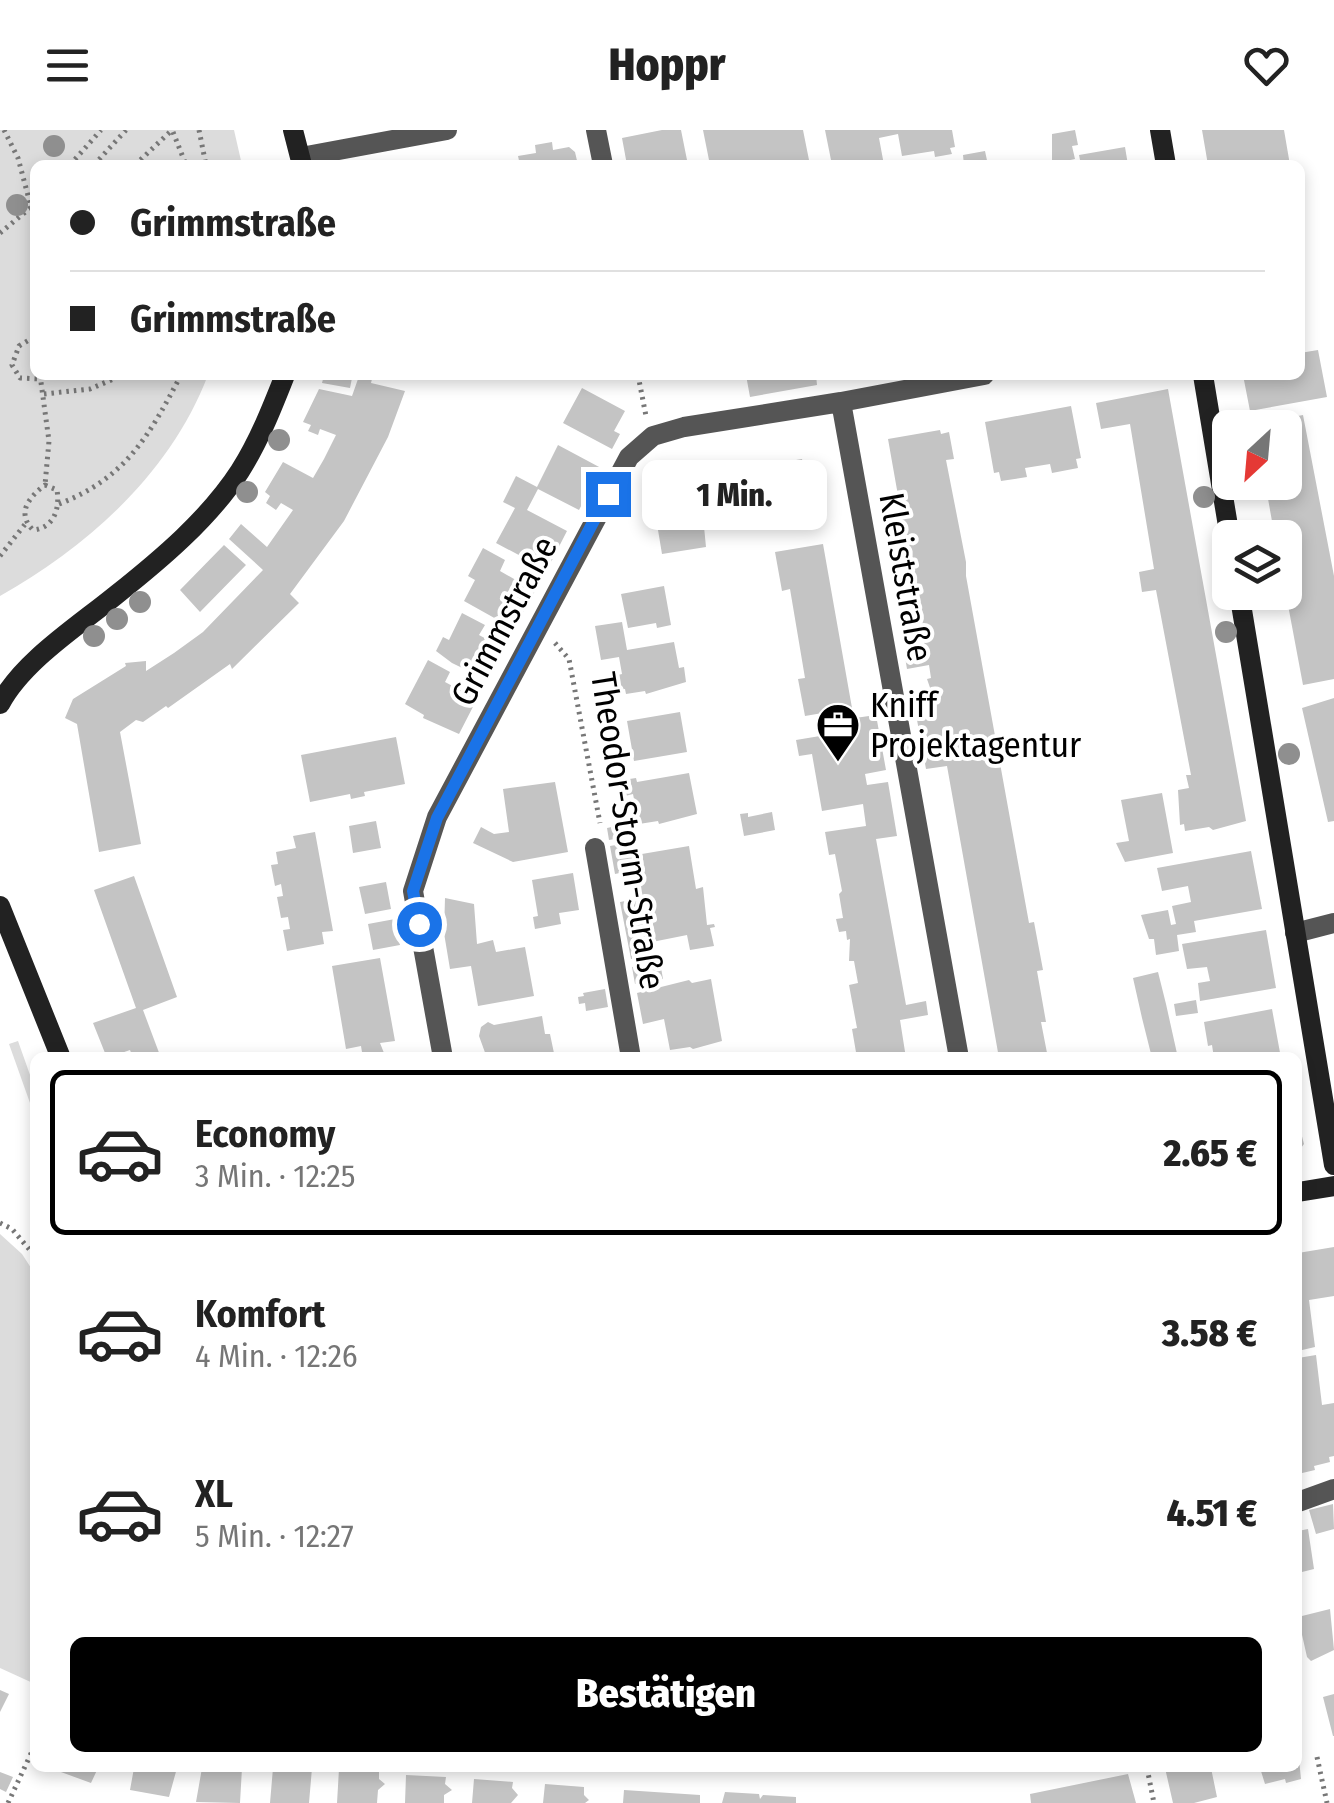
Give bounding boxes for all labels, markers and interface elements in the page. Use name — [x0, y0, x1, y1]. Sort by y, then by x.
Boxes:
icon: menu — [40, 38, 95, 93]
text: Hoppr — [609, 38, 725, 92]
icon: heart — [1239, 38, 1294, 93]
text: Grimmstraße — [130, 200, 336, 246]
text: Grimmstraße — [130, 296, 336, 342]
north arrow — [1212, 410, 1302, 500]
map controls — [1212, 410, 1302, 610]
callout: 1 Min. — [643, 459, 828, 529]
route end — [586, 472, 631, 517]
text: 1 Min. — [697, 476, 772, 514]
street label: Kleiststraße — [870, 489, 942, 665]
button: layers — [1212, 520, 1302, 610]
street label: Grimmstraße — [442, 529, 566, 713]
street label: Theodor-Storm-Straße — [582, 669, 674, 993]
place label: Kniff Projektagentur — [870, 684, 1081, 766]
office icon: Kniff Projektagentur — [815, 702, 861, 763]
route start — [397, 902, 442, 947]
icon: car — [75, 1108, 165, 1198]
text: Economy — [195, 1111, 335, 1157]
text: 2.65 € — [1164, 1130, 1257, 1176]
text: 3 Min. · 12:25 — [195, 1157, 355, 1195]
icon: car — [75, 1288, 165, 1378]
text: Komfort — [195, 1291, 325, 1337]
text: 3.58 € — [1162, 1310, 1257, 1356]
text: 4 Min. · 12:26 — [195, 1337, 358, 1375]
icon: car — [75, 1468, 165, 1558]
text: XL — [195, 1471, 233, 1517]
text: 4.51 € — [1166, 1490, 1257, 1536]
text: 5 Min. · 12:27 — [195, 1517, 354, 1555]
button: Bestätigen — [70, 1637, 1262, 1752]

